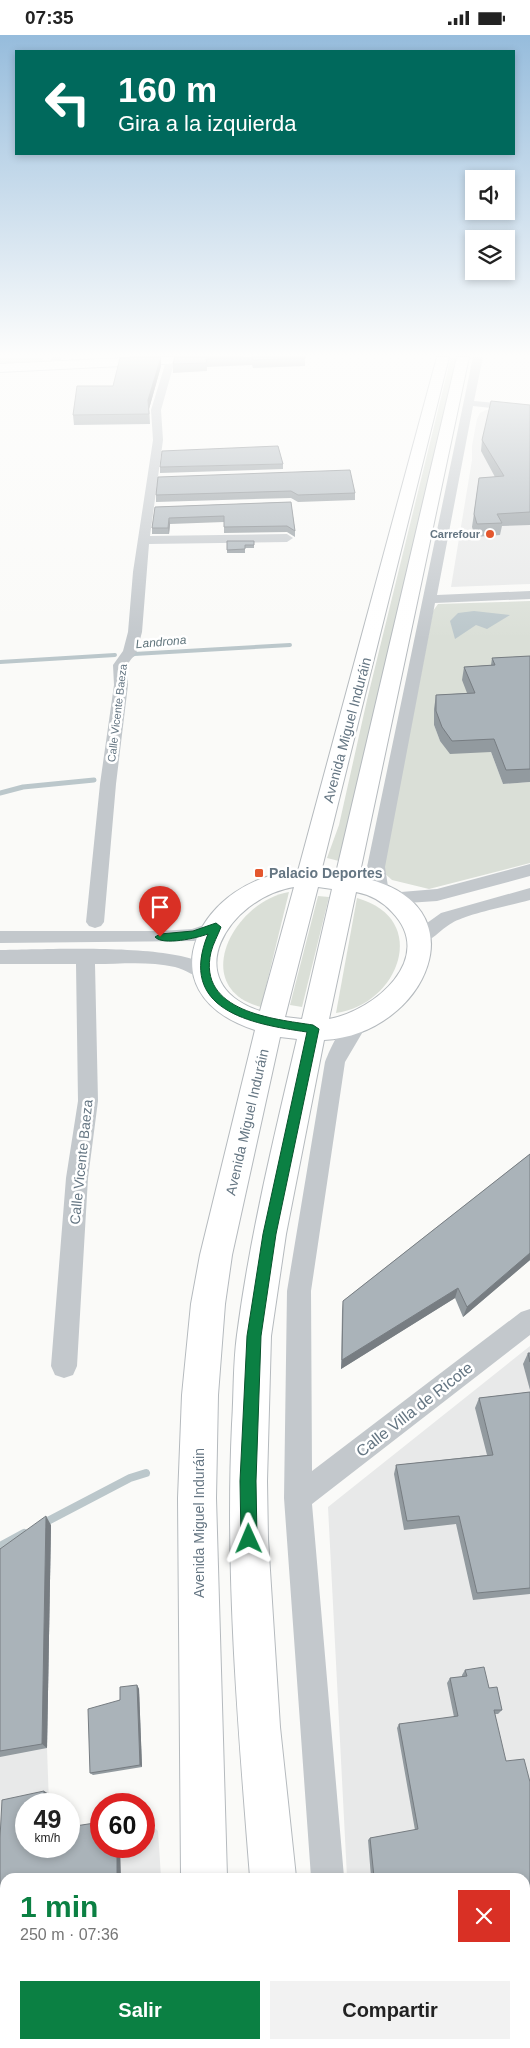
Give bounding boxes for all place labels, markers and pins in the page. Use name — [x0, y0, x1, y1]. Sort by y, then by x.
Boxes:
place label: Carrefour — [430, 528, 481, 540]
marker: Carrefour — [484, 528, 496, 540]
place label: Palacio Deportes — [269, 865, 383, 881]
marker: Palacio Deportes — [253, 867, 265, 879]
pin — [139, 886, 181, 937]

